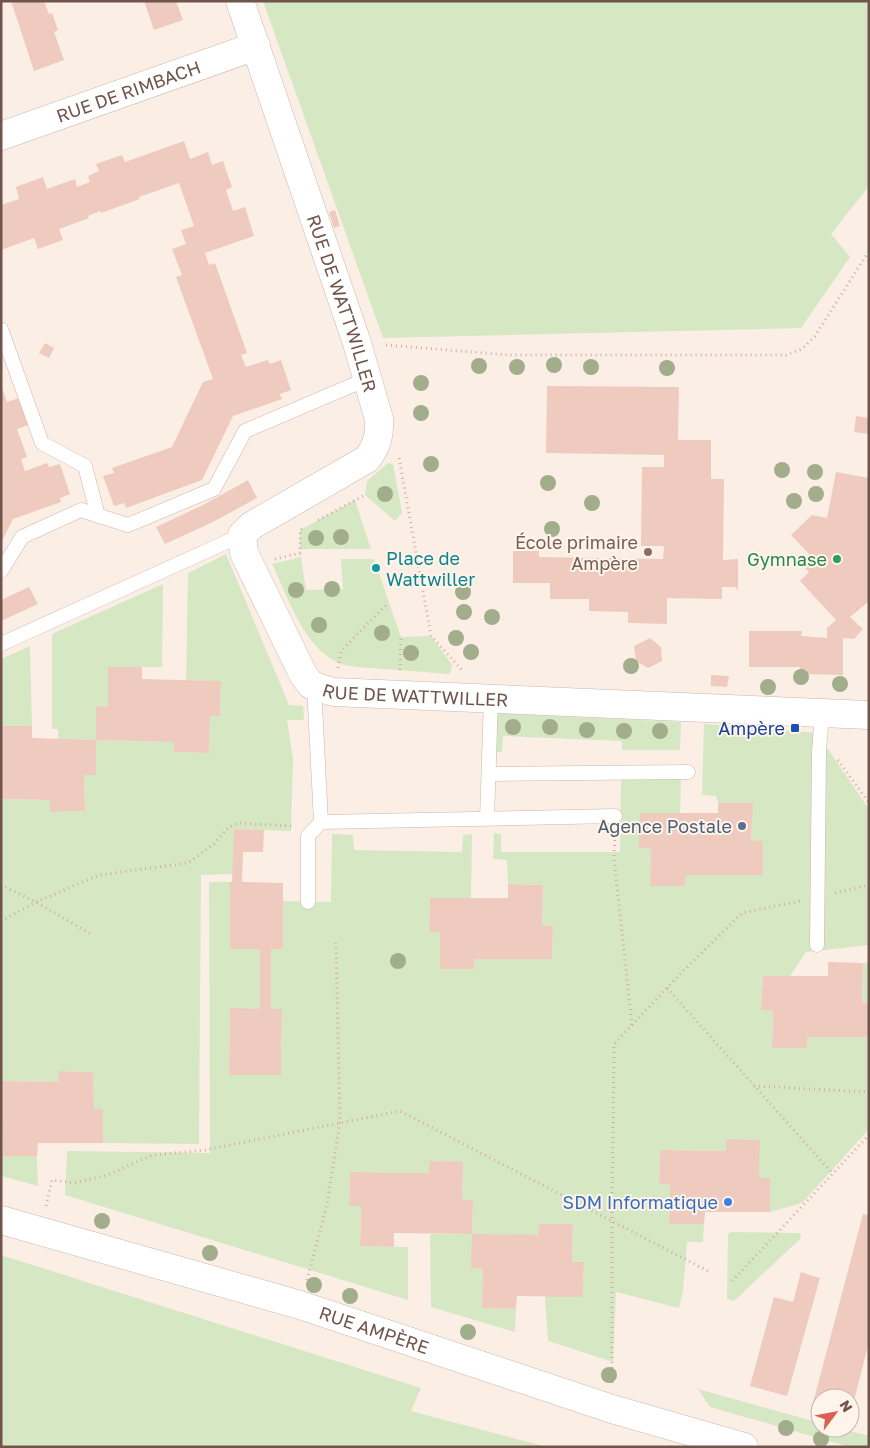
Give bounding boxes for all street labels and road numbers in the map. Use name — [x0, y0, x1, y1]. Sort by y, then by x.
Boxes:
street label: RUE DE RIMBACH — [53, 55, 203, 127]
street label: RUE DE WATTWILLER — [303, 211, 382, 395]
street label: RUE DE WATTWILLER — [320, 678, 509, 711]
street label: RUE AMPÈRE — [316, 1301, 432, 1358]

